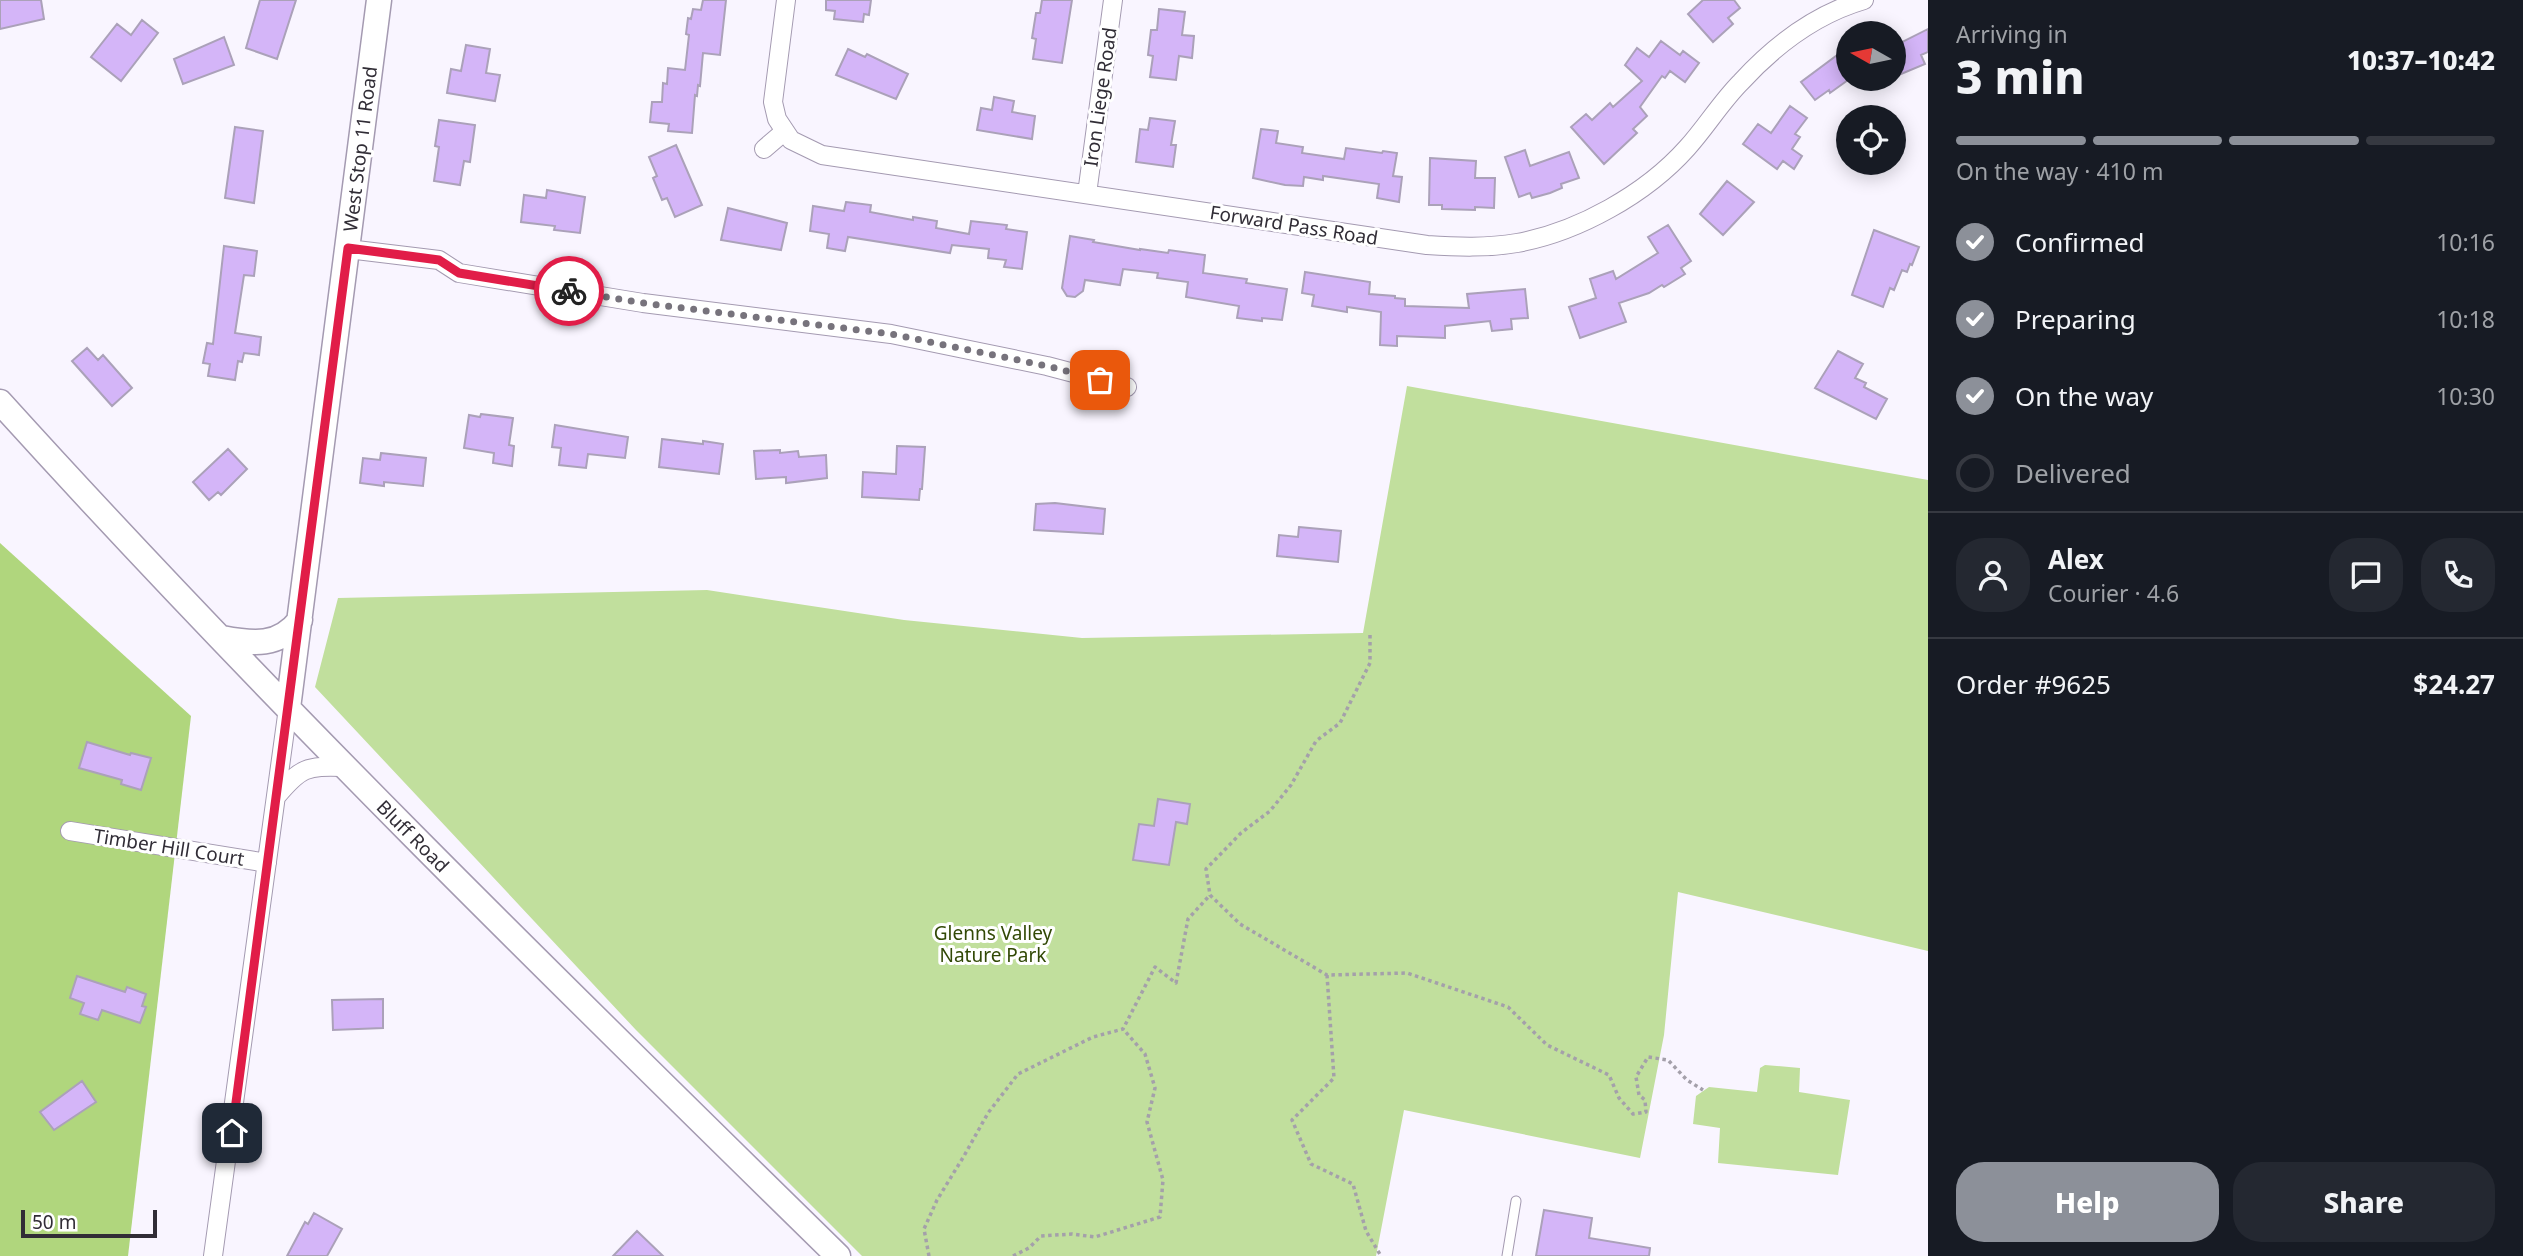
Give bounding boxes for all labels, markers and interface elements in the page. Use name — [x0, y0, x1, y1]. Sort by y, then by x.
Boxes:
text: Arriving in — [1956, 18, 2068, 50]
north arrow — [1836, 21, 1906, 91]
map controls — [1836, 21, 1906, 175]
street label: Iron Liege Road — [1077, 26, 1123, 168]
text: 10:37–10:42 — [2347, 42, 2495, 78]
text: 3 min — [1956, 45, 2085, 107]
street label: West Stop 11 Road — [337, 65, 383, 233]
button: locate — [1836, 105, 1906, 175]
text: On the way · 410 m — [1956, 155, 2163, 187]
street label: Forward Pass Road — [1208, 199, 1380, 251]
icon: check — [1956, 223, 1994, 261]
text: Confirmed — [2015, 224, 2145, 260]
text: 10:16 — [2436, 226, 2495, 258]
courier — [534, 256, 604, 326]
icon: bike — [550, 272, 588, 310]
icon: check — [1956, 300, 1994, 338]
text: Preparing — [2015, 301, 2136, 337]
text: 10:18 — [2436, 303, 2495, 335]
pin — [1070, 350, 1130, 410]
icon: bag — [1081, 361, 1119, 399]
icon: check — [1956, 377, 1994, 415]
text: On the way — [2015, 378, 2153, 414]
text: 10:30 — [2436, 380, 2495, 412]
text: Delivered — [2015, 455, 2131, 491]
button: person — [1956, 538, 2030, 612]
button: chat — [2329, 538, 2403, 612]
button: phone — [2421, 538, 2495, 612]
text: Alex — [2048, 541, 2104, 577]
text: Courier · 4.6 — [2048, 577, 2179, 609]
text: Order #9625 — [1956, 666, 2111, 702]
text: $24.27 — [2413, 666, 2495, 702]
street label: Bluff Road — [371, 794, 455, 878]
street label: Timber Hill Court — [92, 822, 246, 872]
park label: Glenns Valley Nature Park — [934, 920, 1053, 968]
pin — [202, 1103, 262, 1163]
icon: home — [213, 1114, 251, 1152]
button: Help — [1956, 1162, 2219, 1242]
button: Share — [2233, 1162, 2495, 1242]
scale bar — [21, 1207, 158, 1239]
text: 50 m — [32, 1209, 76, 1235]

